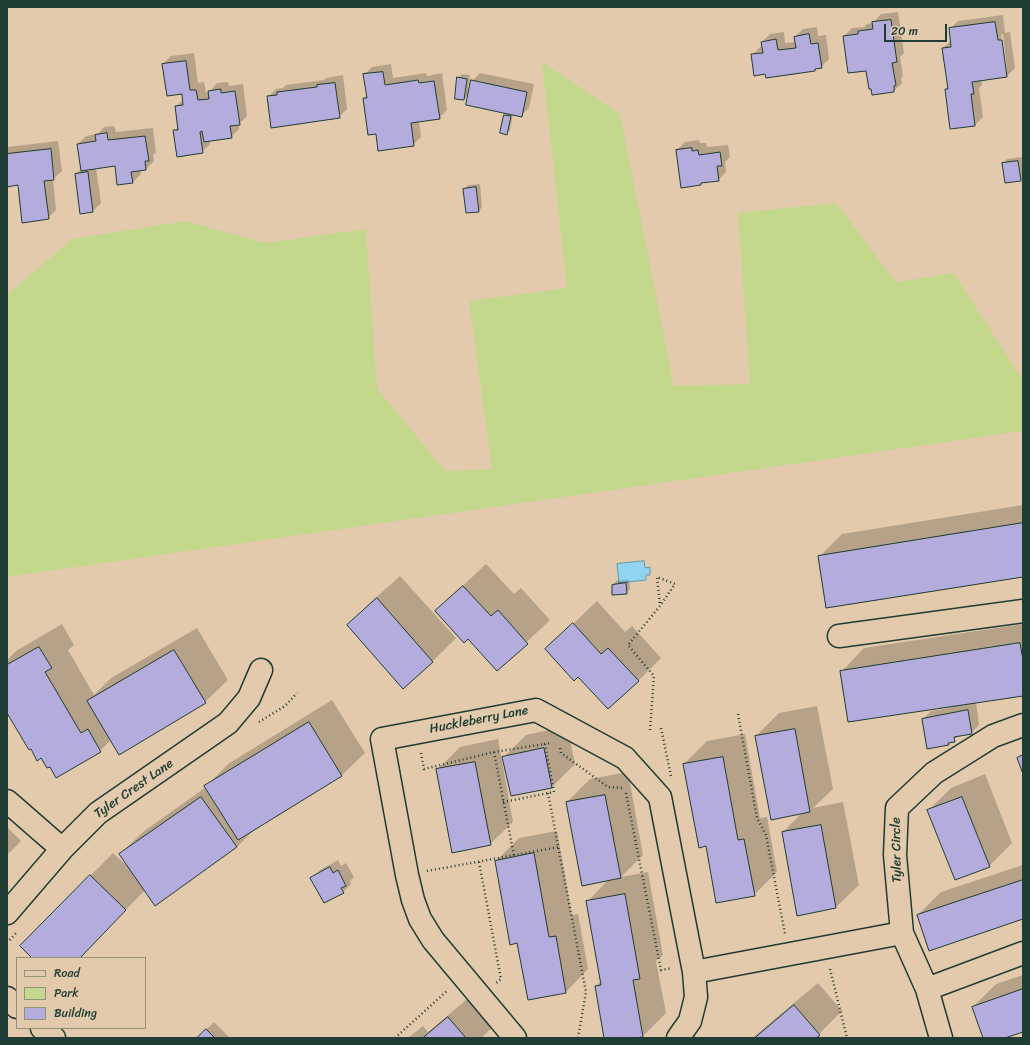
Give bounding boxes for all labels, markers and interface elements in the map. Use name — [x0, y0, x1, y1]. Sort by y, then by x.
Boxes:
scale bar — [886, 16, 949, 42]
text: 20 m — [891, 20, 918, 42]
street label: Huckleberry Lane — [428, 703, 530, 737]
street label: Tyler Crest Lane — [91, 756, 177, 822]
street label: Tyler Circle — [889, 817, 905, 883]
legend — [16, 957, 146, 1029]
text: Road — [54, 962, 80, 984]
text: Park — [54, 982, 79, 1004]
text: Building — [54, 1002, 97, 1024]

